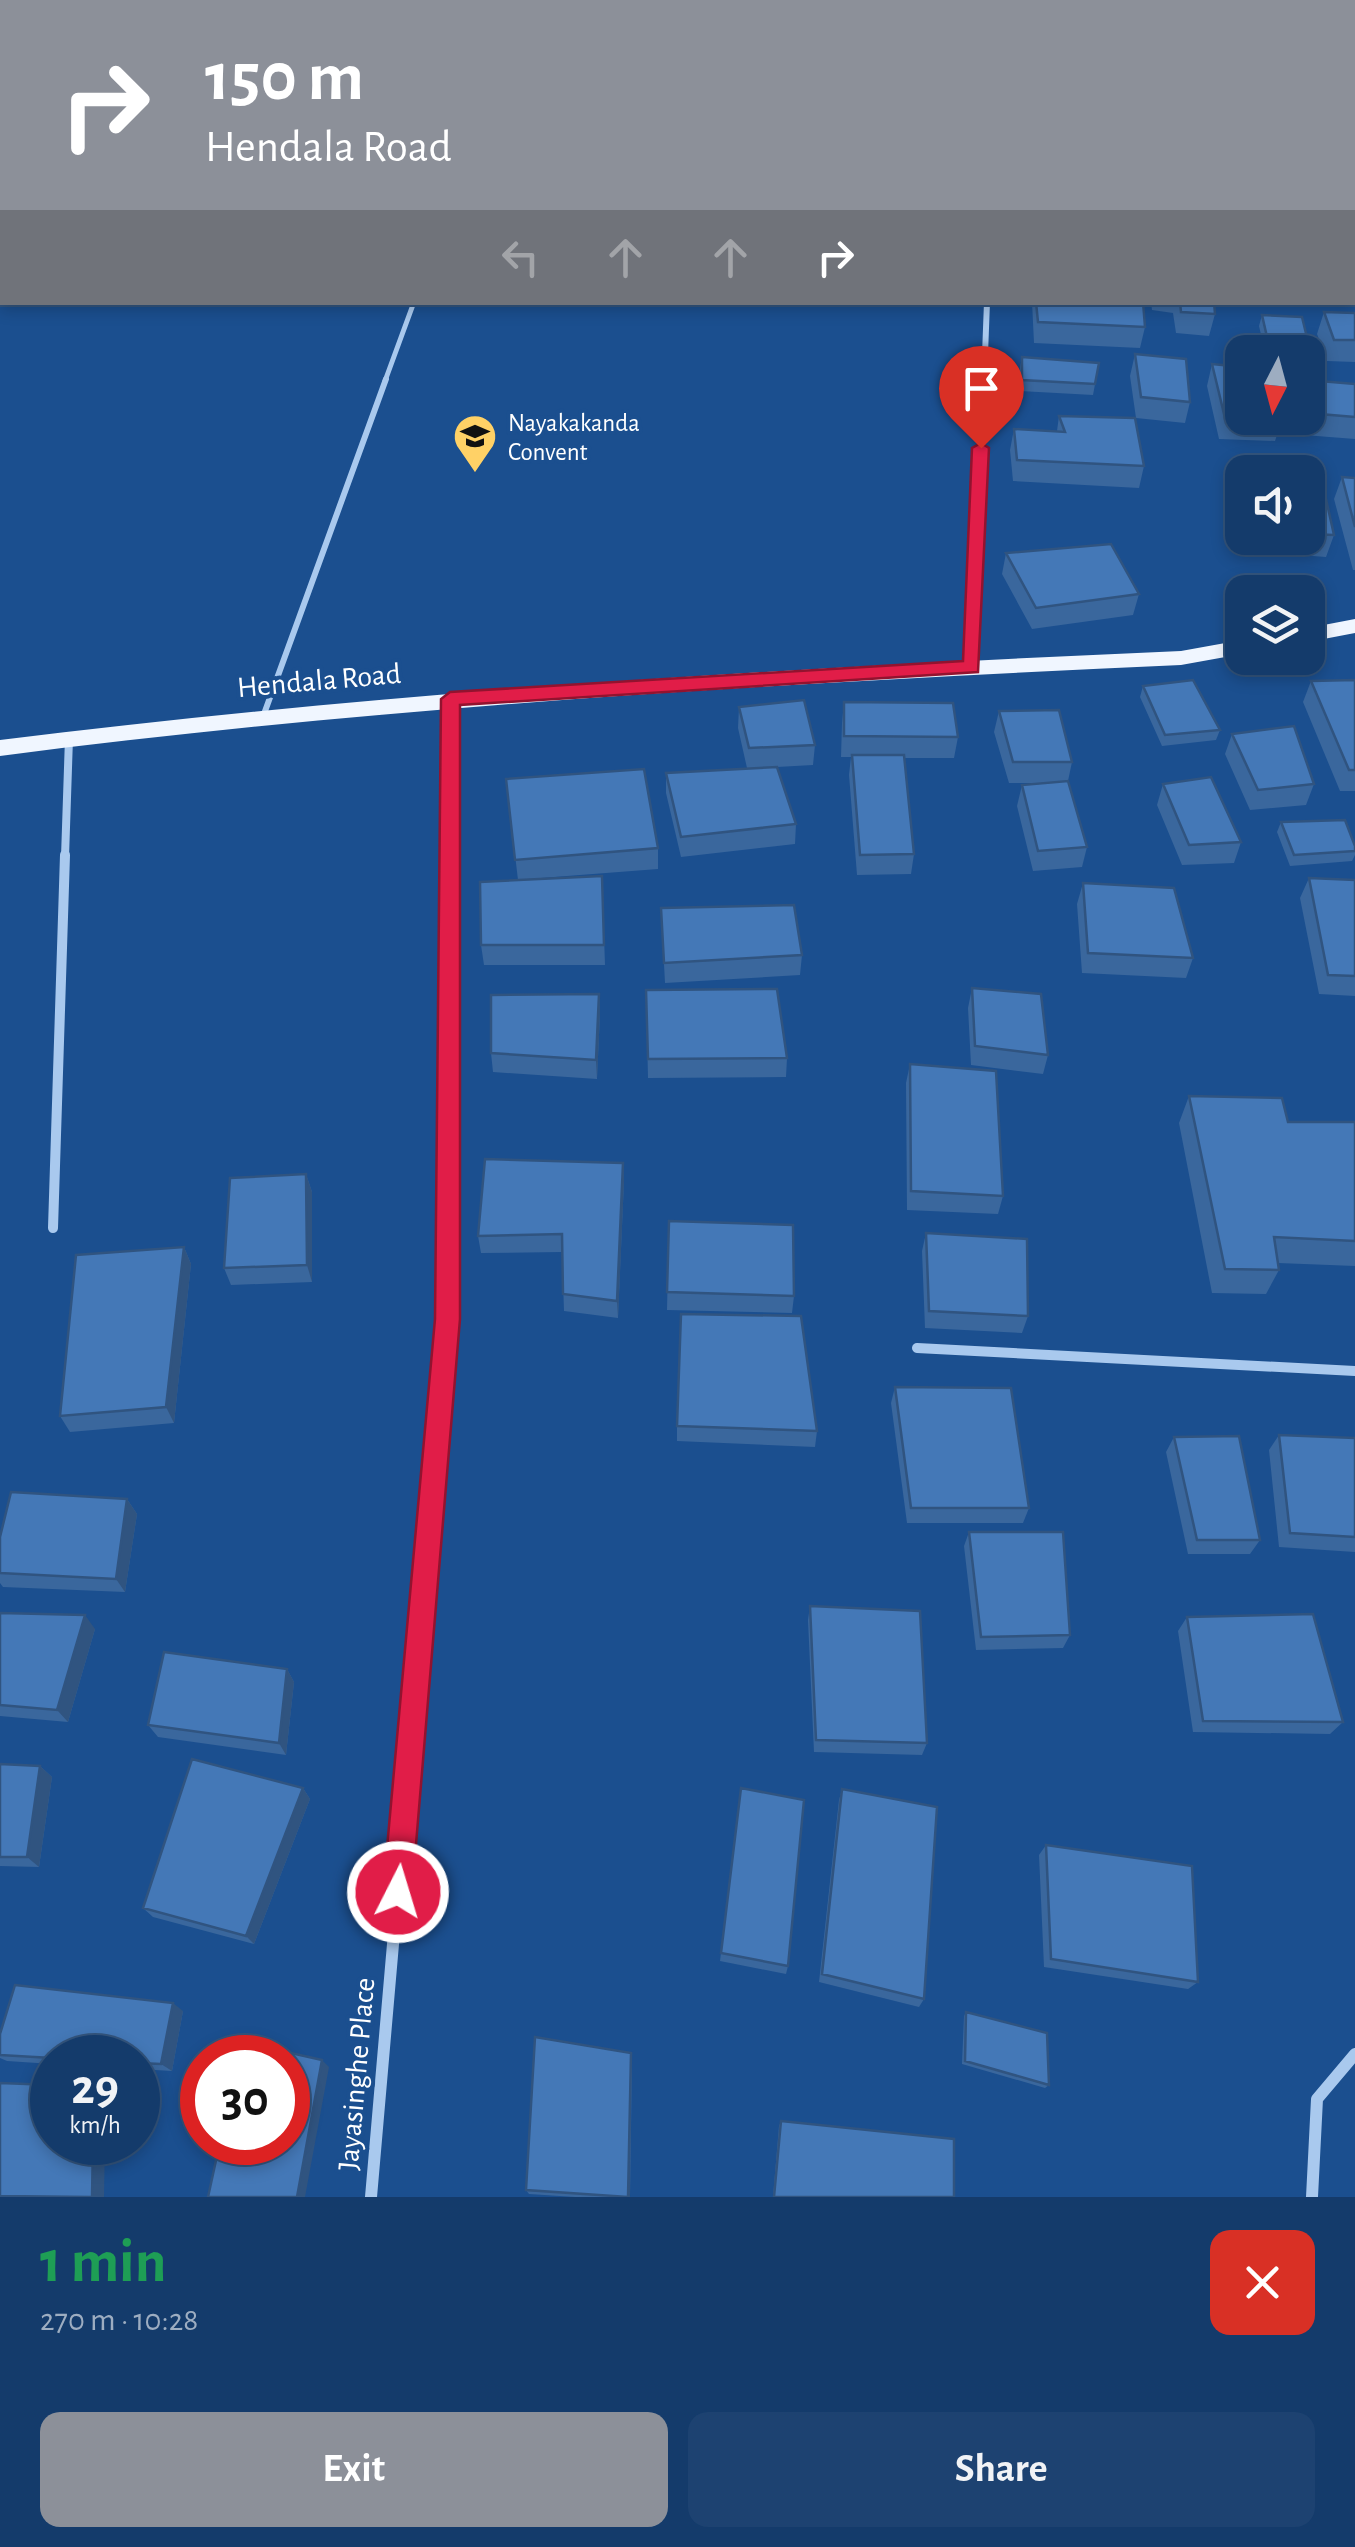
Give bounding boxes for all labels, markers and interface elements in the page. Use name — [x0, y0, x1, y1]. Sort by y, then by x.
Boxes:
icon: right — [40, 40, 170, 170]
text: 150 m — [205, 43, 364, 113]
text: Hendala Road — [205, 125, 452, 170]
icon: left — [493, 230, 548, 285]
icon: ahead — [598, 230, 653, 285]
icon: ahead — [703, 230, 758, 285]
icon: right — [808, 230, 863, 285]
north arrow — [1225, 335, 1325, 435]
map controls — [1225, 335, 1325, 675]
pin — [939, 346, 1024, 449]
icon: arrive — [954, 361, 1009, 416]
place label: Nayakakanda Convent — [508, 411, 640, 465]
school or university icon: Nayakakanda Convent — [452, 413, 498, 474]
button: sound — [1225, 455, 1325, 555]
button: layers — [1225, 575, 1325, 675]
street label: Hendala Road — [236, 659, 402, 703]
position arrow — [346, 1840, 450, 1944]
street label: Jayasinghe Place — [334, 1976, 380, 2172]
speed limit sign: 30 — [180, 2035, 310, 2165]
text: 29 — [71, 2063, 119, 2113]
text: km/h — [69, 2113, 121, 2138]
button: close — [1210, 2230, 1315, 2335]
text: 1 min — [40, 2233, 166, 2293]
text: 270 m · 10:28 — [40, 2304, 199, 2336]
button: Exit — [40, 2412, 668, 2527]
button: Share — [688, 2412, 1315, 2527]

